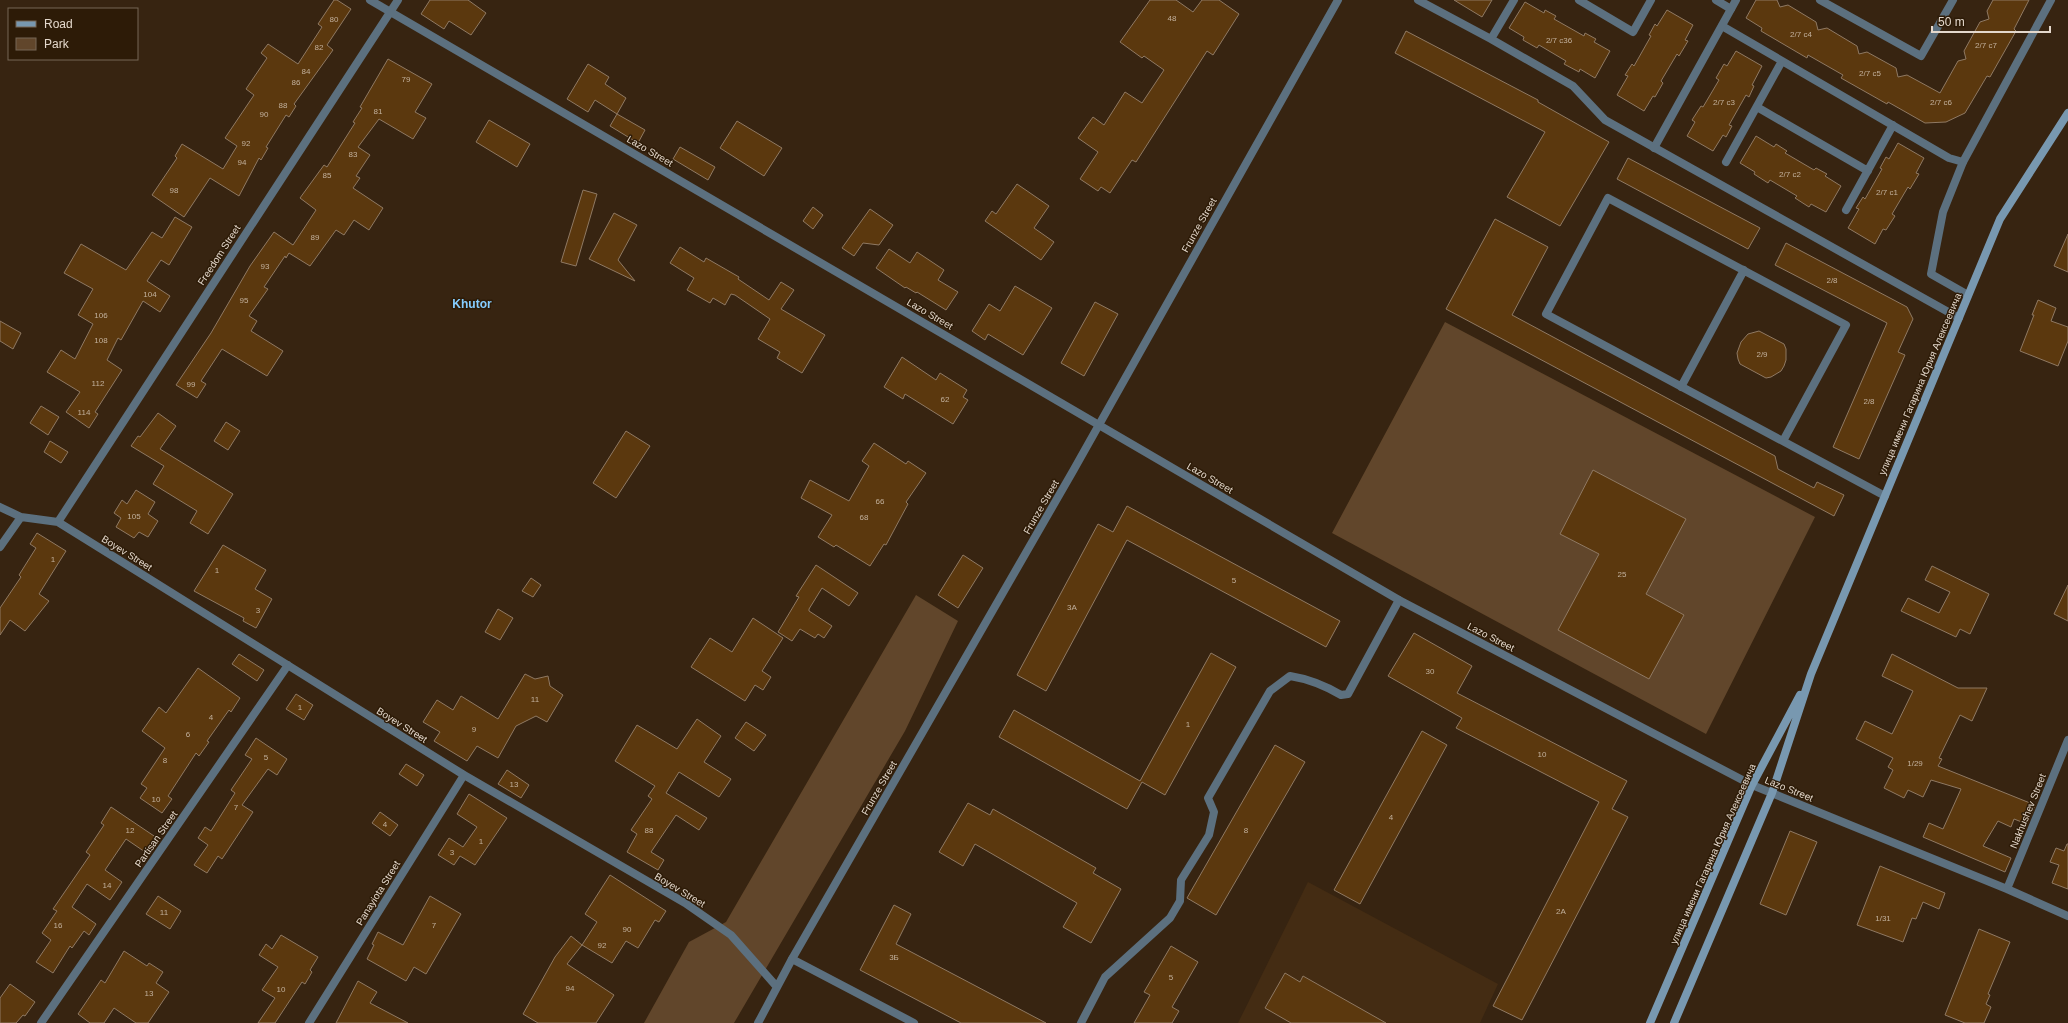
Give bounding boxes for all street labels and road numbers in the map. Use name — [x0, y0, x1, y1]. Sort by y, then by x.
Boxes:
street label: Lazo Street — [625, 133, 675, 169]
street label: Frunze Street — [1180, 196, 1219, 254]
street label: Freedom Street — [195, 223, 243, 287]
street label: улица имени Гагарина Юрия Алексеевича — [1877, 291, 1964, 477]
street label: Lazo Street — [905, 296, 955, 332]
street label: Lazo Street — [1185, 460, 1235, 496]
street label: Frunze Street — [1021, 478, 1061, 536]
street label: Boyev Street — [100, 533, 154, 573]
street label: Lazo Street — [1466, 620, 1516, 654]
street label: Boyev Street — [375, 705, 429, 745]
street label: Frunze Street — [859, 759, 899, 817]
street label: улица имени Гагарина Юрия Алексеевича — [1668, 762, 1758, 946]
street label: Nakhushev Street — [2008, 772, 2048, 850]
street label: Lazo Street — [1763, 774, 1815, 804]
street label: Partisan Street — [133, 809, 180, 869]
street label: Panayiota Street — [354, 859, 402, 927]
street label: Boyev Street — [653, 871, 708, 910]

